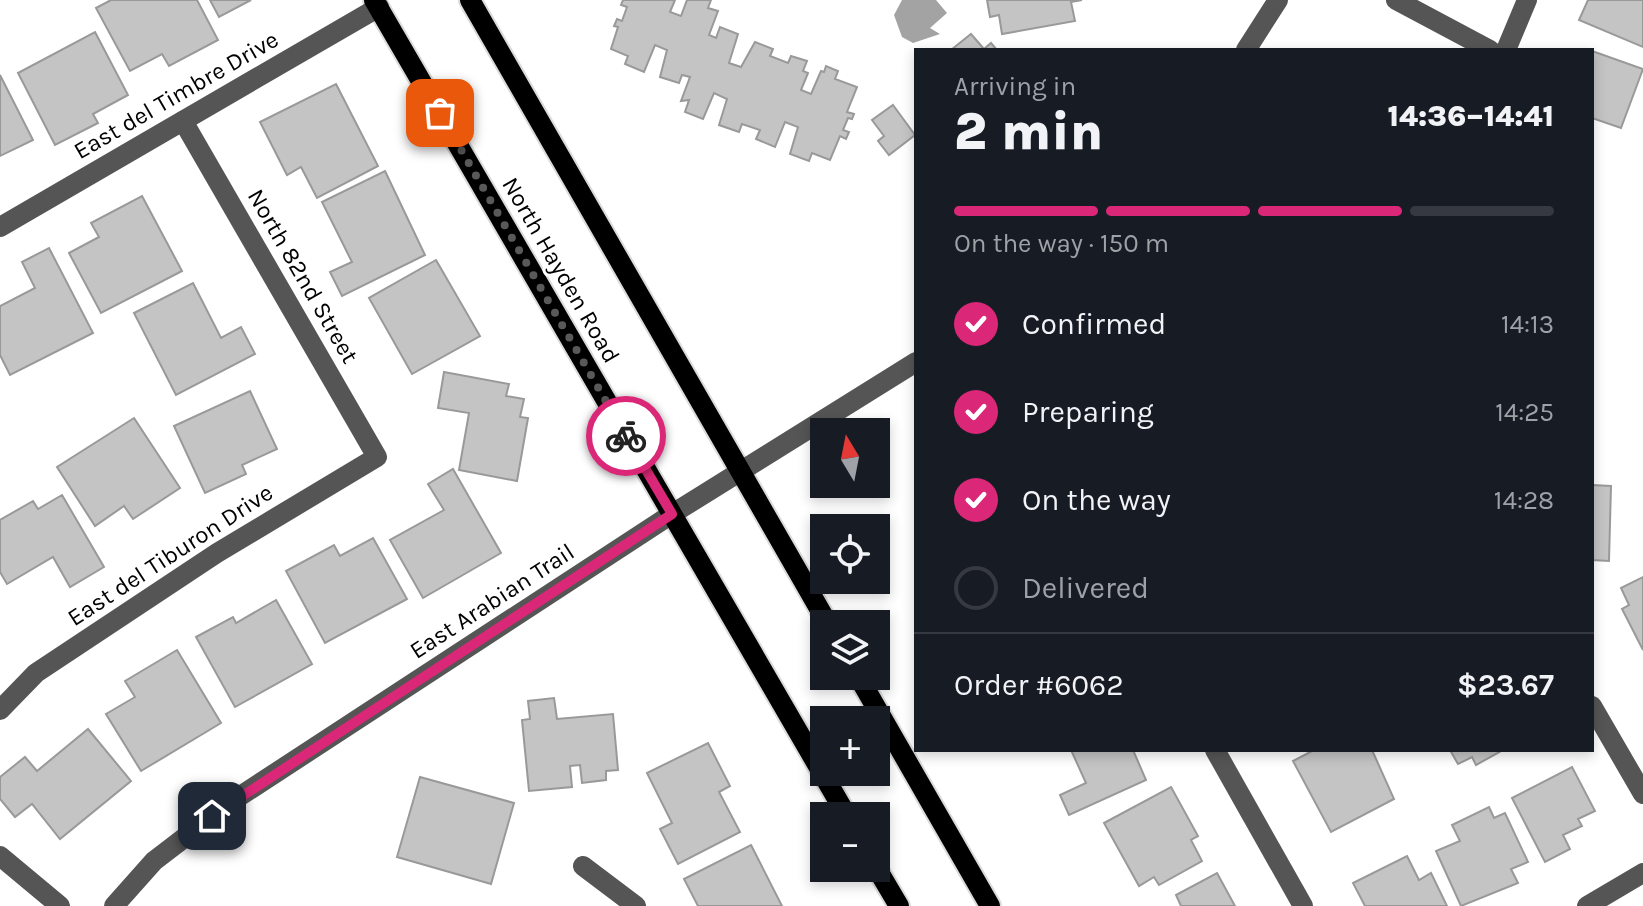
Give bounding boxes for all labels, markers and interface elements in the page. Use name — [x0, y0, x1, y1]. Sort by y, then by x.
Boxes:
street label: East del Timbre Drive — [69, 25, 283, 165]
text: Arriving in — [954, 71, 1076, 102]
pin — [406, 79, 474, 147]
icon: bag — [418, 91, 462, 135]
text: 14:36–14:41 — [1387, 98, 1554, 134]
text: 2 min — [954, 101, 1103, 162]
street label: North Hayden Road — [496, 172, 626, 368]
street label: North 82nd Street — [242, 184, 364, 368]
text: On the way · 150 m — [954, 228, 1169, 259]
icon: check — [954, 302, 998, 346]
text: Confirmed — [1022, 306, 1166, 342]
text: 14:13 — [1501, 309, 1554, 340]
icon: check — [954, 390, 998, 434]
text: Preparing — [1022, 394, 1154, 430]
courier — [586, 396, 666, 476]
text: 14:25 — [1495, 397, 1554, 428]
icon: bike — [604, 414, 648, 458]
north arrow — [810, 418, 890, 498]
map controls — [810, 418, 890, 882]
street label: East del Tiburon Drive — [62, 478, 278, 632]
icon: check — [954, 478, 998, 522]
text: On the way — [1022, 482, 1171, 518]
text: 14:28 — [1494, 485, 1554, 516]
button: locate — [810, 514, 890, 594]
street label: East Arabian Trail — [404, 537, 580, 665]
text: Delivered — [1022, 570, 1149, 606]
button: layers — [810, 610, 890, 690]
text: Order #6062 — [954, 667, 1124, 703]
text: $23.67 — [1457, 667, 1554, 703]
button: + — [810, 706, 890, 786]
pin — [178, 782, 246, 850]
icon: home — [190, 794, 234, 838]
button: − — [810, 802, 890, 882]

